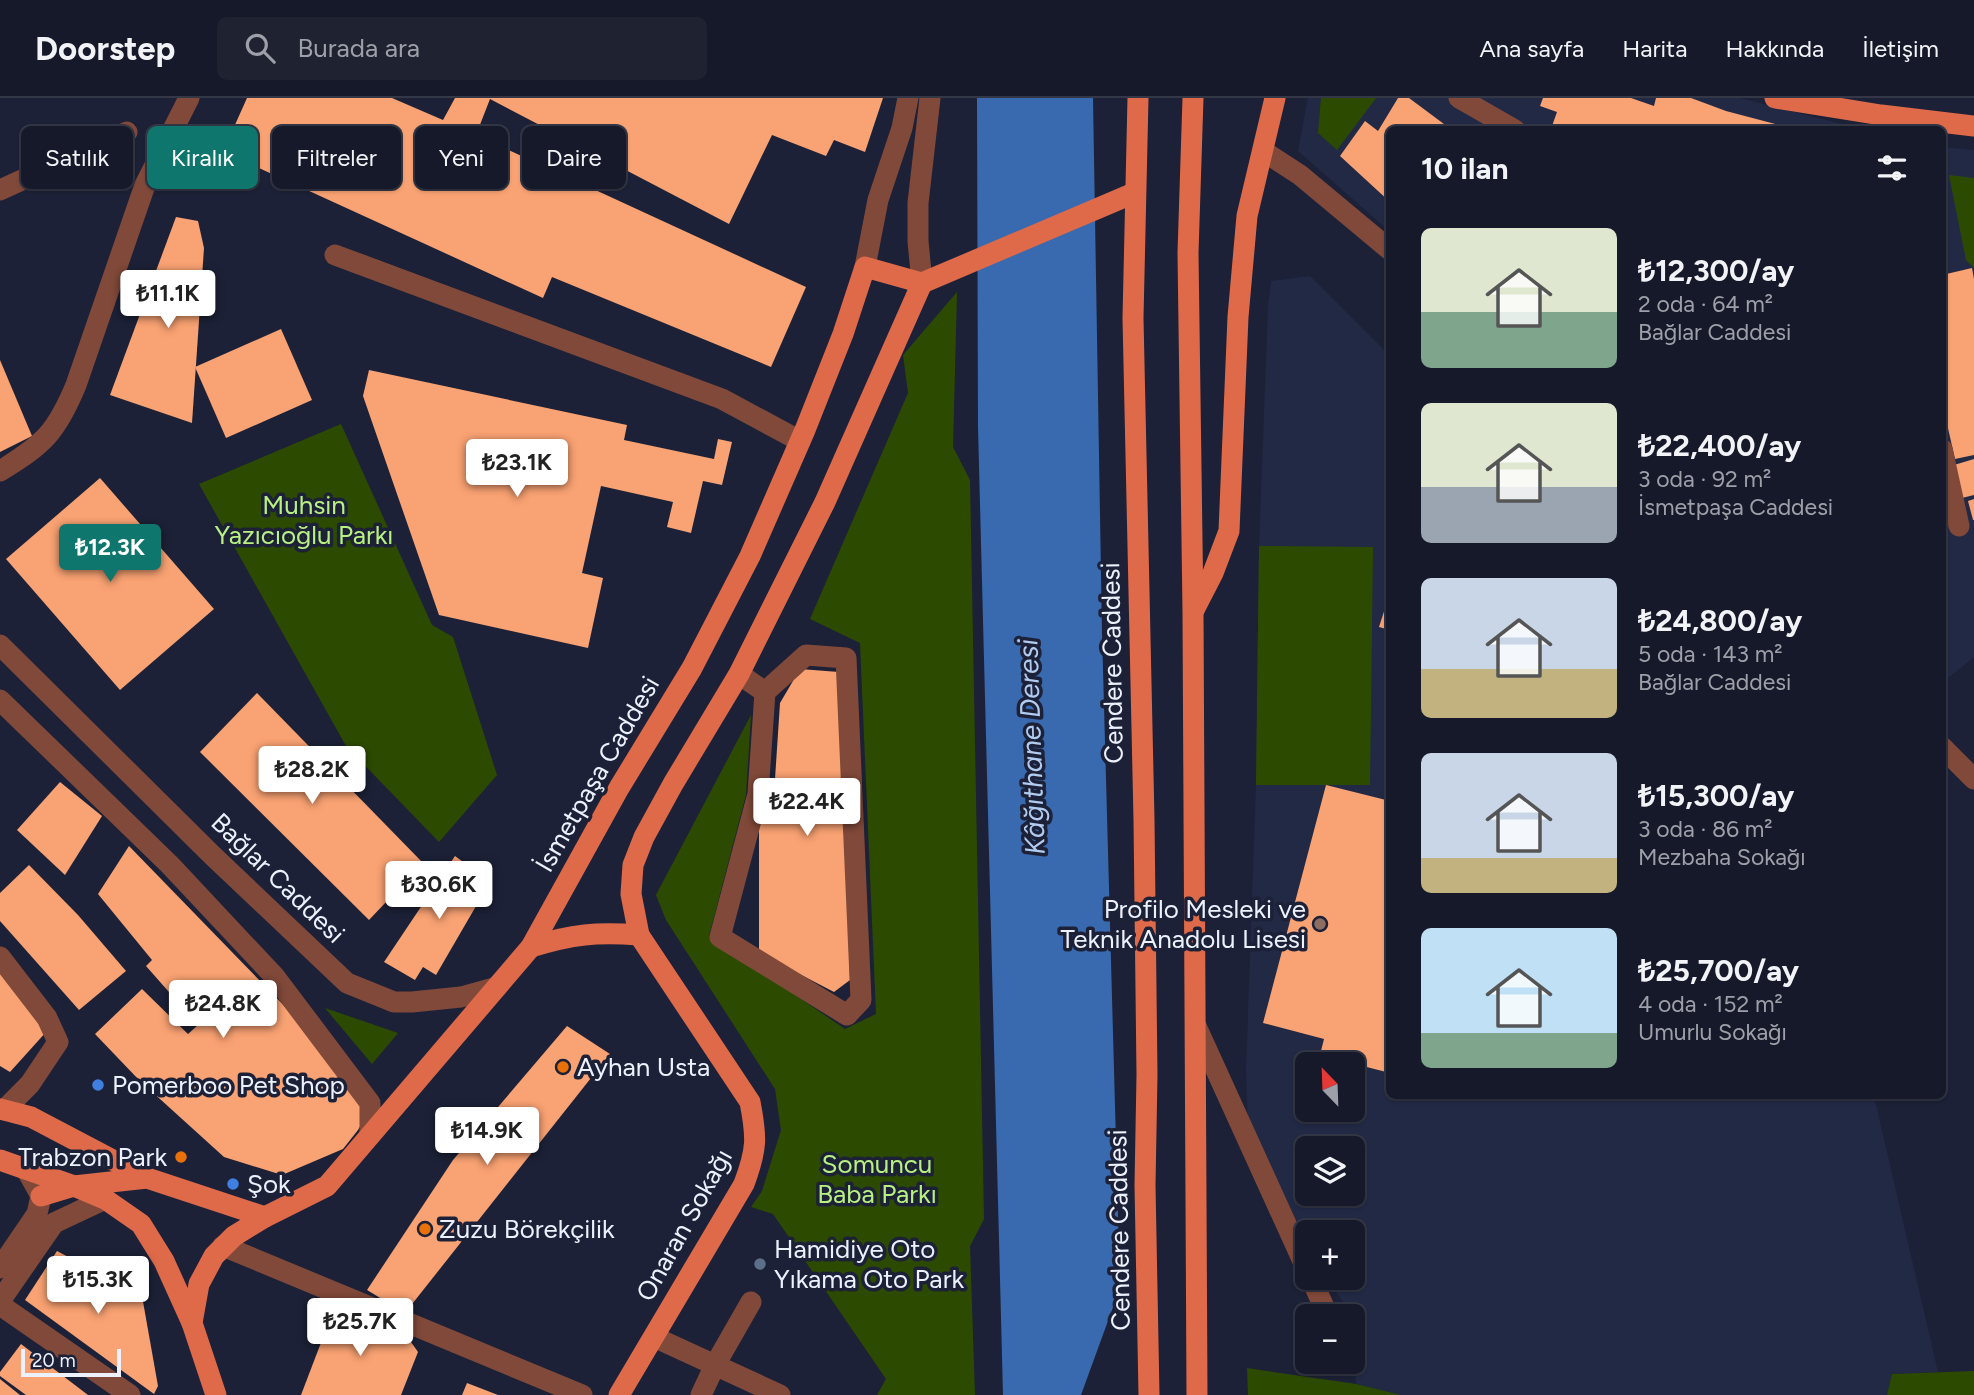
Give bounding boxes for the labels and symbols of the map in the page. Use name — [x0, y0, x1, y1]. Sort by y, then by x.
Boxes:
pin: ₺11.1K — [111, 271, 225, 330]
pin: ₺23.1K — [460, 440, 574, 499]
park label: Muhsin Yazıcıoğlu Parkı — [215, 489, 393, 551]
pin: ₺12.3K — [53, 524, 167, 584]
street label: Cendere Caddesi — [1094, 562, 1130, 764]
water label: Kâğıthane Deresi — [1010, 638, 1052, 856]
street label: İsmetpaşa Caddesi — [528, 670, 666, 878]
pin: ₺28.2K — [255, 746, 369, 806]
pin: ₺22.4K — [750, 778, 864, 838]
street label: Bağlar Caddesi — [205, 806, 351, 950]
pin: ₺30.6K — [382, 862, 496, 921]
place label: Profilo Mesleki ve Teknik Anadolu Lisesi — [1061, 893, 1306, 955]
marker: Profilo Mesleki ve Teknik Anadolu Lisesi — [1312, 916, 1328, 932]
pin: ₺24.8K — [166, 981, 280, 1040]
place label: Ayhan Usta — [577, 1051, 710, 1083]
north arrow — [1295, 1052, 1365, 1122]
marker: Ayhan Usta — [555, 1059, 571, 1075]
place label: Pomerboo Pet Shop — [112, 1069, 345, 1101]
marker: Pomerboo Pet Shop — [90, 1077, 106, 1093]
pin: ₺14.9K — [430, 1108, 544, 1167]
street label: Cendere Caddesi — [1101, 1129, 1137, 1331]
place label: Trabzon Park — [18, 1141, 167, 1173]
street label: Onaran Sokağı — [629, 1143, 739, 1307]
park label: Somuncu Baba Parkı — [817, 1148, 937, 1210]
marker: Trabzon Park — [173, 1149, 189, 1165]
place label: Şok — [247, 1168, 291, 1200]
marker: Şok — [225, 1176, 241, 1192]
place label: Zuzu Börekçilik — [439, 1213, 615, 1245]
marker: Zuzu Börekçilik — [417, 1221, 433, 1237]
place label: Hamidiye Oto Yıkama Oto Park — [774, 1233, 964, 1295]
pin: ₺15.3K — [41, 1256, 155, 1316]
marker: Hamidiye Oto Yıkama Oto Park — [752, 1256, 768, 1272]
pin: ₺25.7K — [303, 1298, 417, 1358]
scale bar — [21, 1346, 121, 1378]

